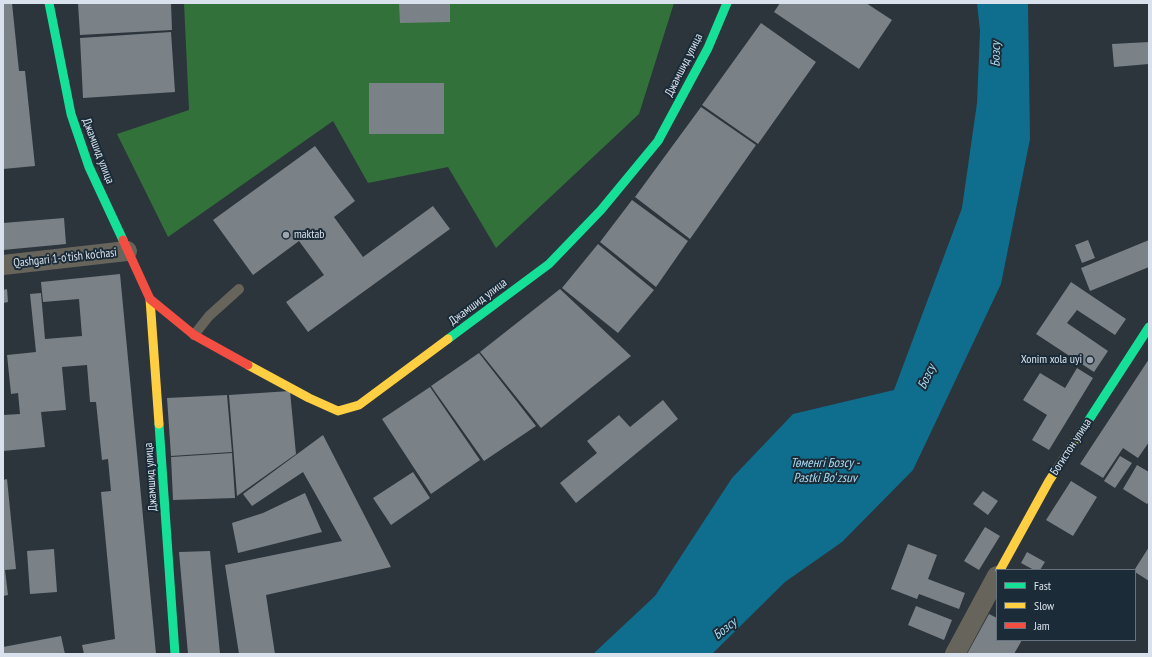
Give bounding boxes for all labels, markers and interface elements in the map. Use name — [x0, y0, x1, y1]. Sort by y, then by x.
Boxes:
street label: Джамшид улица — [662, 31, 706, 99]
water label: Бозсу — [988, 41, 1004, 67]
street label: Джамшид улица — [79, 116, 117, 186]
place label: maktab — [294, 228, 325, 242]
marker: maktab — [281, 230, 291, 240]
street label: Qashgari 1-o'tish ko'chasi — [13, 245, 117, 271]
street label: Джамшид улица — [446, 276, 510, 328]
place label: Xonim xola uyi — [1021, 353, 1082, 367]
marker: Xonim xola uyi — [1085, 355, 1095, 365]
water label: Бозсу — [915, 362, 939, 392]
street label: Богистон улица — [1047, 416, 1095, 478]
street label: Джамшид улица — [141, 442, 161, 512]
water label: Төменгі Бозсу - Pastki Boʻzsuv — [790, 455, 860, 486]
legend — [996, 569, 1136, 641]
text: Fast — [1034, 578, 1051, 593]
text: Slow — [1034, 598, 1054, 613]
water label: Бозсу — [710, 615, 740, 643]
text: Jam — [1034, 618, 1050, 633]

